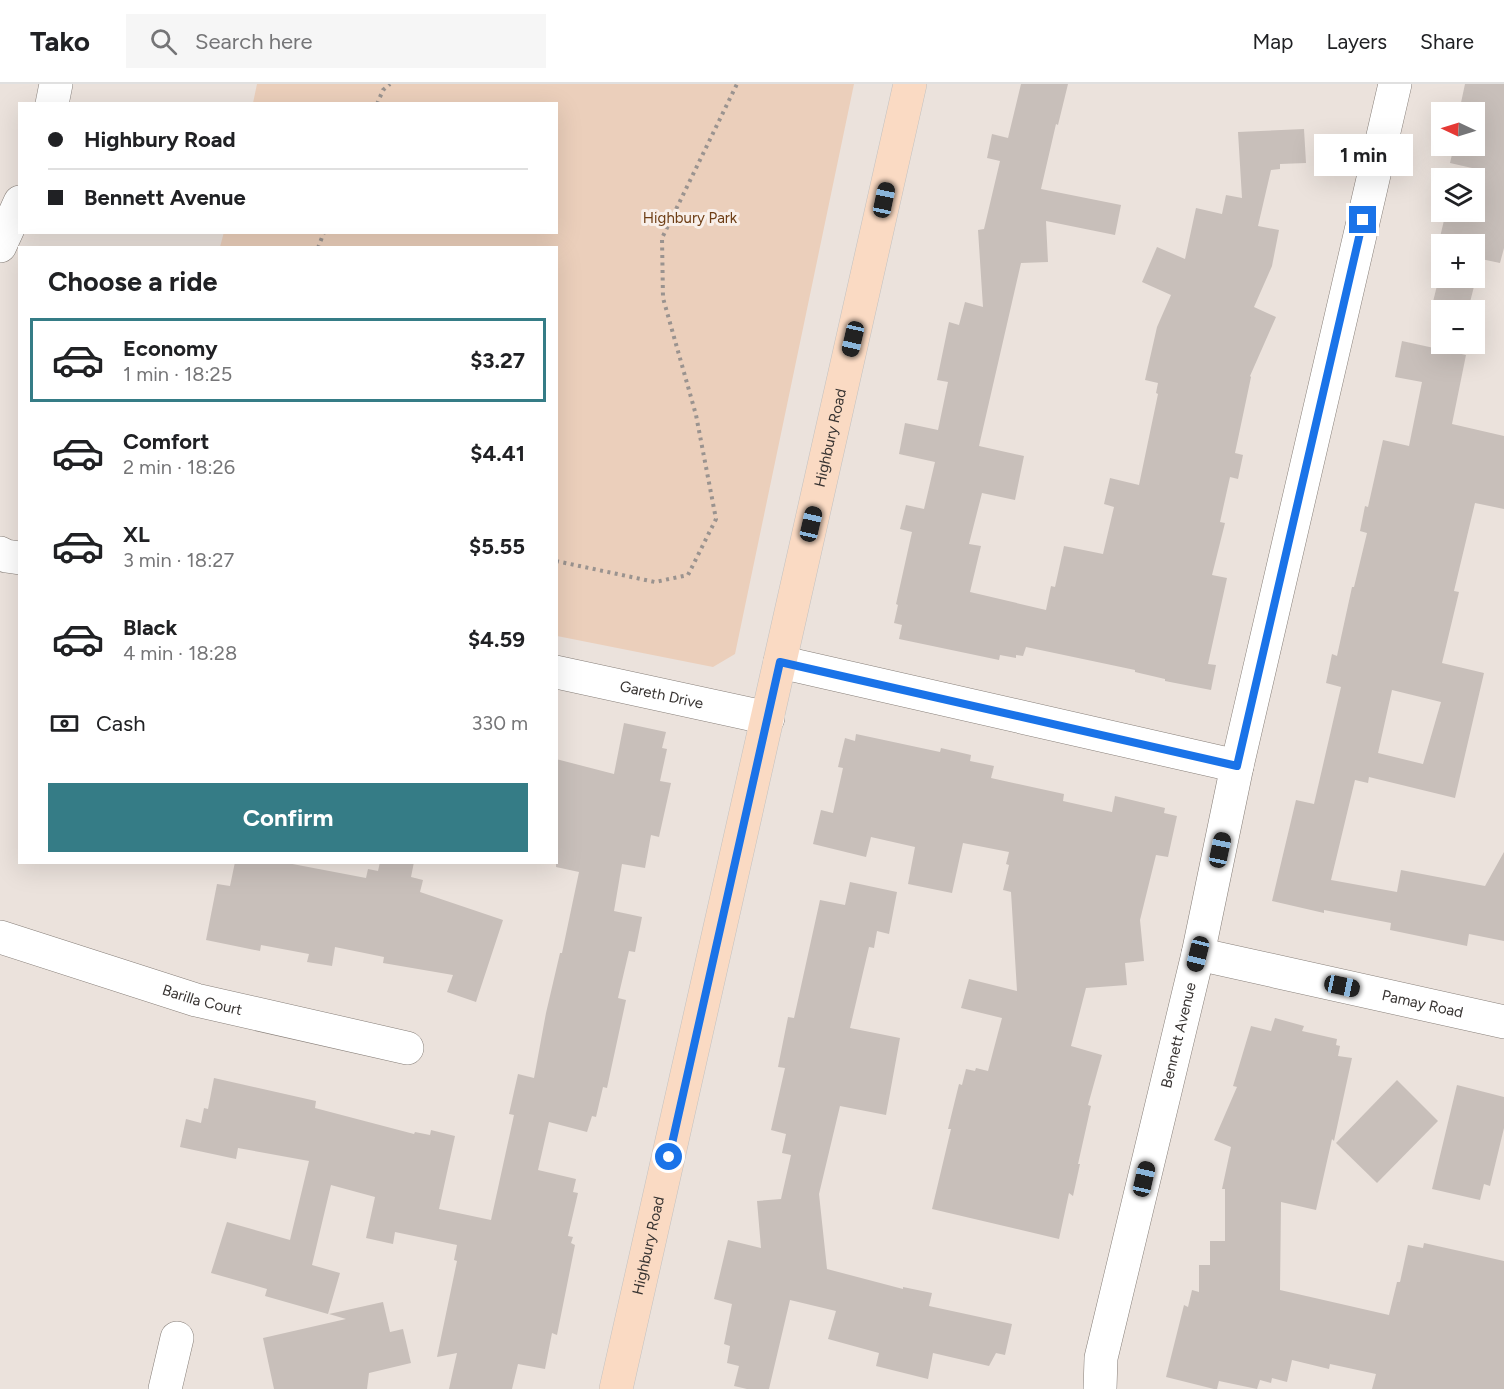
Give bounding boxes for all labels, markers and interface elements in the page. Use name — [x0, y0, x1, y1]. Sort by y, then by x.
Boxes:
search box — [126, 14, 546, 68]
text: Tako — [30, 24, 90, 58]
icon: search — [147, 25, 180, 58]
text: Search here — [195, 28, 313, 55]
text: Map — [1253, 29, 1293, 54]
text: Layers — [1326, 29, 1387, 54]
text: Share — [1420, 29, 1474, 54]
north arrow — [1431, 102, 1485, 156]
map controls — [1431, 102, 1485, 354]
text: Highbury Road — [84, 126, 236, 153]
callout: 1 min — [1314, 133, 1412, 175]
text: 1 min — [1340, 143, 1387, 167]
button: layers — [1431, 168, 1485, 222]
car — [871, 181, 897, 219]
text: Bennett Avenue — [84, 184, 246, 211]
route end — [1349, 206, 1376, 233]
park label: Highbury Park — [643, 209, 738, 227]
button: + — [1431, 234, 1485, 288]
text: Choose a ride — [48, 265, 217, 298]
button: − — [1431, 300, 1485, 354]
car — [840, 319, 866, 359]
icon: car — [51, 333, 105, 387]
text: Economy — [123, 335, 218, 362]
text: $3.27 — [470, 347, 525, 374]
text: 1 min · 18:25 — [123, 362, 232, 386]
street label: Highbury Road — [810, 387, 850, 489]
icon: car — [51, 426, 105, 480]
text: Comfort — [123, 428, 209, 455]
text: $4.41 — [470, 440, 525, 467]
text: 2 min · 18:26 — [123, 455, 235, 479]
car — [798, 504, 824, 544]
icon: car — [51, 519, 105, 573]
text: XL — [123, 521, 150, 548]
text: $5.55 — [469, 533, 525, 560]
text: 3 min · 18:27 — [123, 548, 234, 572]
icon: car — [51, 612, 105, 666]
text: Black — [123, 614, 177, 641]
text: $4.59 — [468, 626, 525, 653]
text: 4 min · 18:28 — [123, 641, 237, 665]
street label: Gareth Drive — [618, 677, 705, 713]
icon: cash — [48, 707, 81, 740]
text: Cash — [96, 710, 146, 737]
text: 330 m — [471, 711, 528, 735]
button: Confirm — [48, 783, 528, 852]
car — [1207, 831, 1233, 869]
car — [1185, 934, 1211, 974]
car — [1323, 973, 1361, 999]
street label: Bennett Avenue — [1157, 980, 1200, 1090]
street label: Barilla Court — [160, 981, 244, 1019]
street label: Pamay Road — [1380, 986, 1465, 1022]
route start — [655, 1143, 682, 1170]
car — [1131, 1159, 1157, 1199]
street label: Highbury Road — [629, 1195, 668, 1297]

